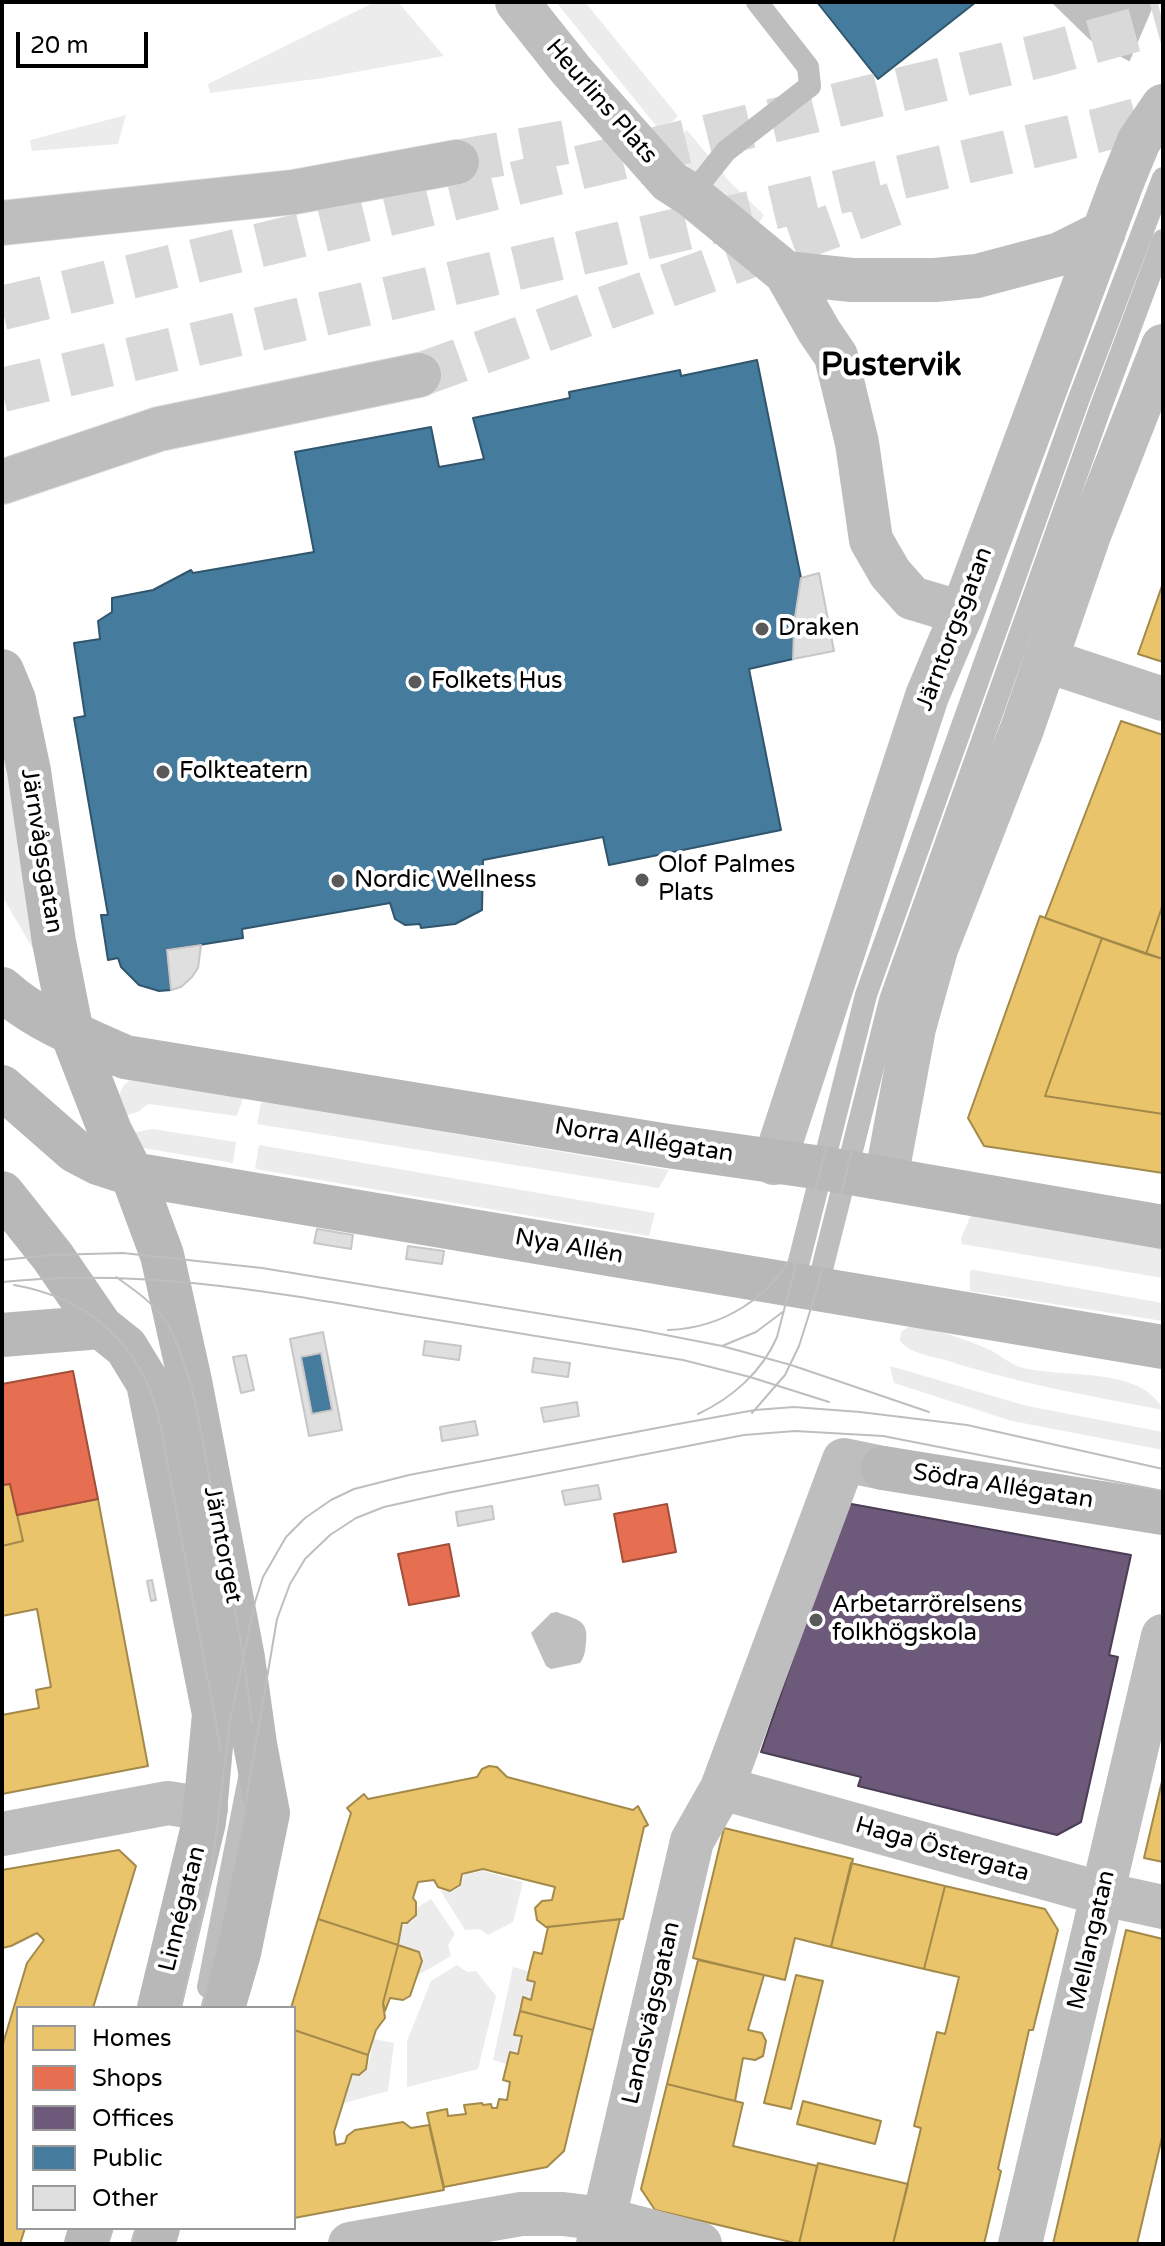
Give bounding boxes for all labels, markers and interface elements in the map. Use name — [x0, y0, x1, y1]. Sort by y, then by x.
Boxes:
scale bar — [20, 16, 152, 66]
text: 20 m — [30, 31, 88, 60]
street label: Heurlins Plats — [539, 34, 663, 170]
district label: Pustervik — [821, 348, 961, 386]
street label: Järntorgsgatan — [911, 543, 999, 715]
place label: Draken — [778, 615, 860, 643]
marker: Draken — [753, 620, 771, 638]
place label: Folkets Hus — [431, 668, 563, 696]
marker: Folkets Hus — [406, 673, 424, 691]
place label: Folkteatern — [179, 758, 308, 786]
marker: Folkteatern — [154, 763, 172, 781]
street label: Järnvågsgatan — [14, 766, 68, 936]
place label: Olof Palmes Plats — [658, 852, 795, 908]
place label: Nordic Wellness — [354, 867, 536, 895]
marker: Olof Palmes Plats — [633, 871, 651, 889]
marker: Nordic Wellness — [329, 872, 347, 890]
street label: Norra Allégatan — [553, 1113, 735, 1169]
street label: Nya Allén — [513, 1223, 625, 1271]
street label: Södra Allégatan — [911, 1459, 1095, 1515]
street label: Järntorget — [197, 1484, 247, 1606]
place label: Arbetarrörelsens folkhögskola — [832, 1592, 1023, 1648]
marker: Arbetarrörelsens folkhögskola — [807, 1611, 825, 1629]
street label: Haga Östergata — [852, 1811, 1032, 1889]
street label: Linnégatan — [154, 1843, 212, 1975]
street label: Mellangatan — [1062, 1868, 1122, 2012]
street label: Landsvägsgatan — [617, 1919, 687, 2107]
legend — [16, 2006, 296, 2230]
text: Homes — [92, 2024, 172, 2053]
text: Shops — [92, 2064, 162, 2093]
text: Offices — [92, 2104, 174, 2133]
text: Public — [92, 2144, 162, 2173]
text: Other — [92, 2184, 158, 2213]

